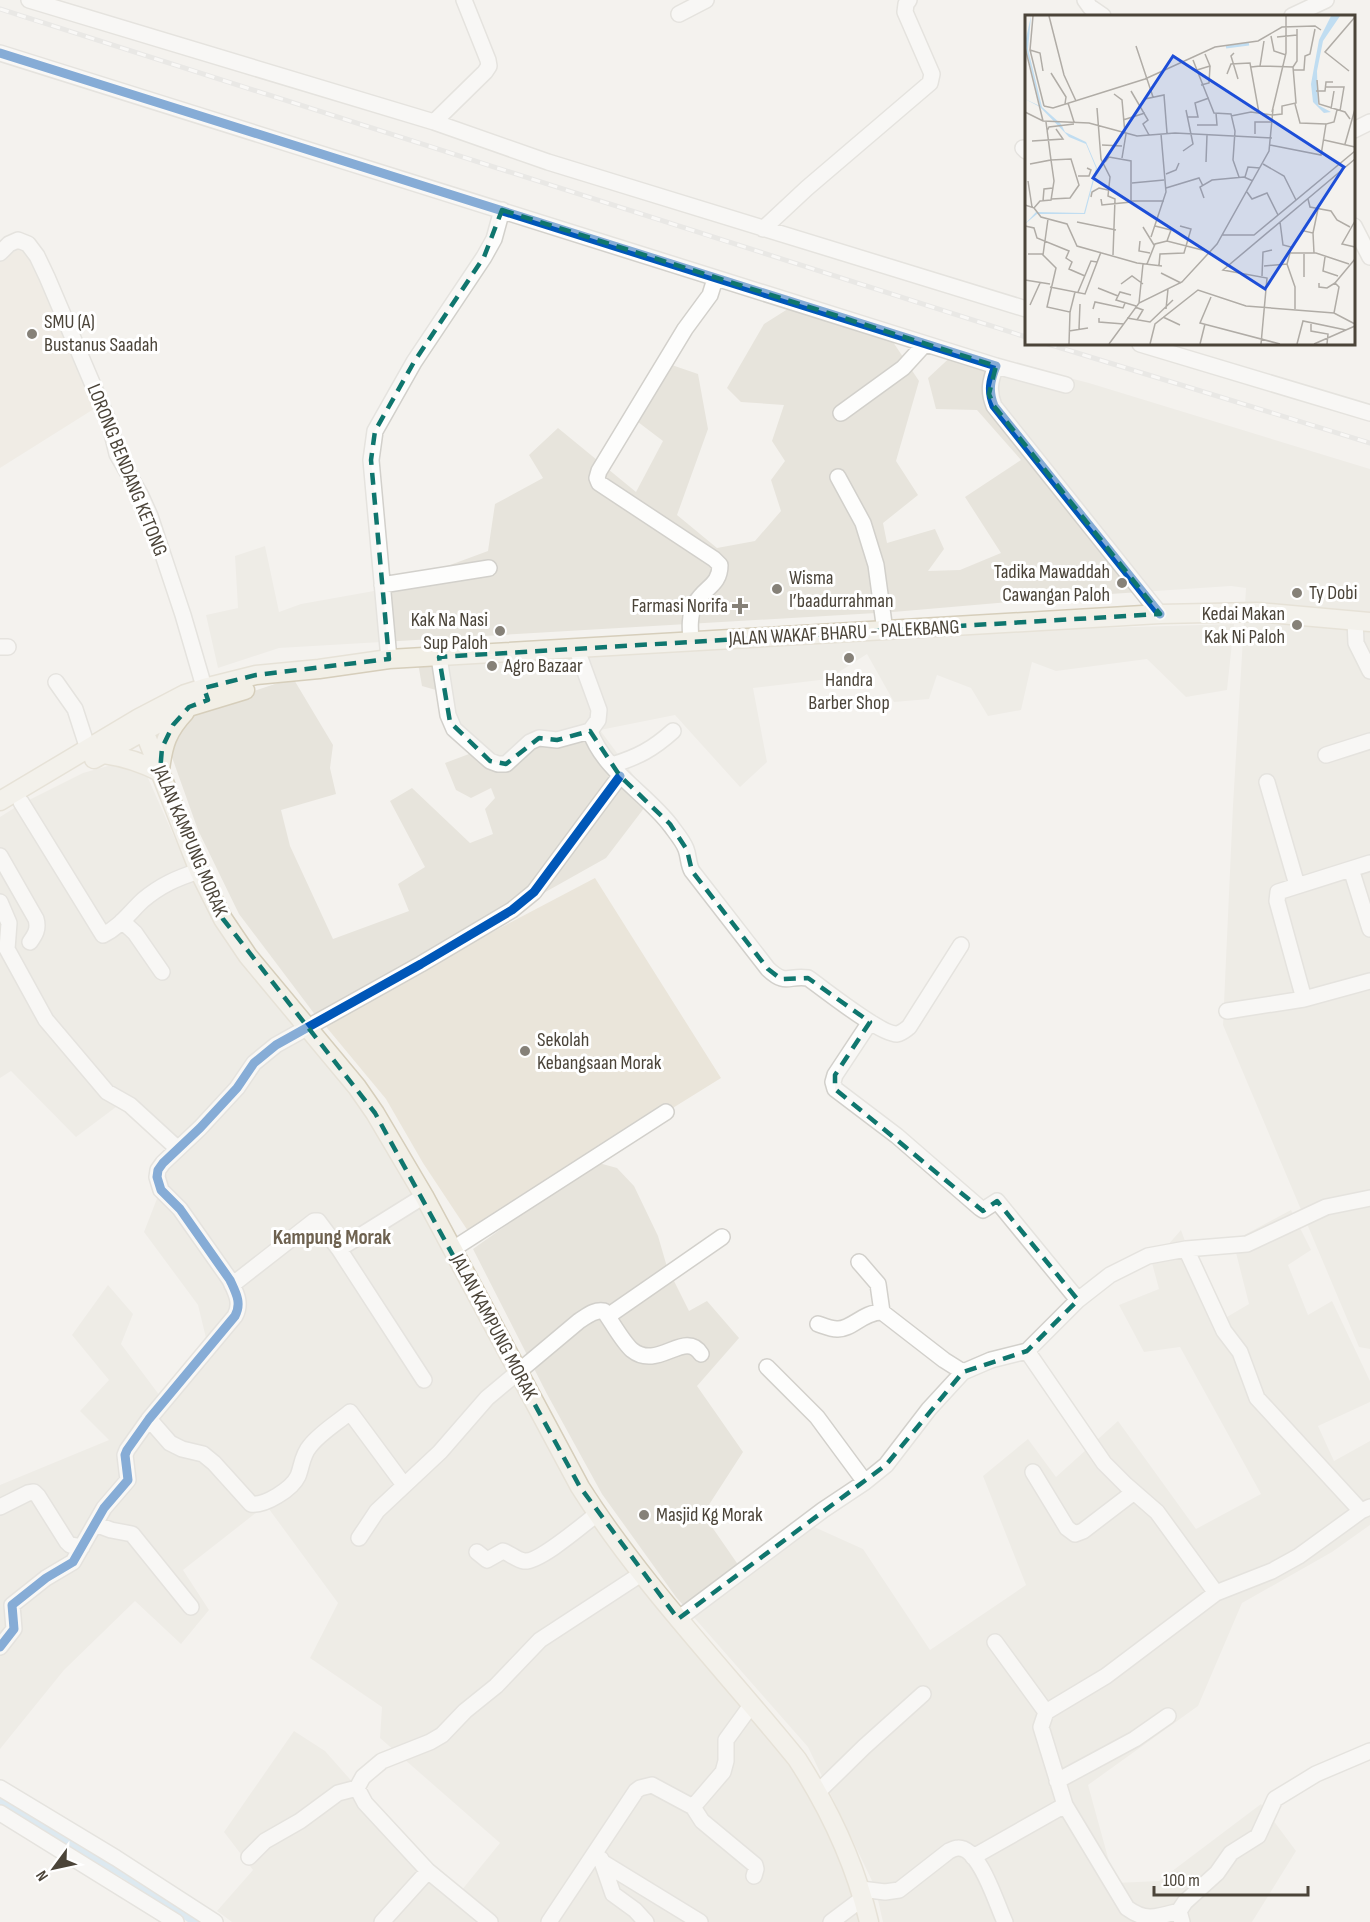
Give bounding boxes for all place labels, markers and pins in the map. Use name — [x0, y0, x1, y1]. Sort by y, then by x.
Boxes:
place label: SMU (A) Bustanus Saadah — [44, 310, 158, 357]
marker: SMU (A) Bustanus Saadah — [25, 327, 39, 341]
place label: Tadika Mawaddah Cawangan Paloh — [994, 560, 1110, 607]
place label: Wisma I’baadurrahman — [789, 566, 894, 613]
marker: Tadika Mawaddah Cawangan Paloh — [1115, 576, 1129, 590]
place label: Ty Dobi — [1309, 581, 1357, 605]
marker: Wisma I’baadurrahman — [770, 582, 784, 596]
marker: Ty Dobi — [1290, 586, 1304, 600]
place label: Farmasi Norifa — [632, 594, 728, 618]
marker: Farmasi Norifa — [733, 599, 747, 613]
place label: Kedai Makan Kak Ni Paloh — [1202, 602, 1285, 649]
place label: Kak Na Nasi Sup Paloh — [411, 608, 488, 655]
marker: Kedai Makan Kak Ni Paloh — [1290, 618, 1304, 632]
marker: Kak Na Nasi Sup Paloh — [493, 624, 507, 638]
marker: Handra Barber Shop — [842, 651, 856, 665]
place label: Agro Bazaar — [503, 654, 583, 678]
marker: Agro Bazaar — [485, 659, 499, 673]
place label: Handra Barber Shop — [808, 668, 890, 715]
place label: Sekolah Kebangsaan Morak — [537, 1028, 662, 1075]
marker: Sekolah Kebangsaan Morak — [518, 1044, 532, 1058]
place label: Masjid Kg Morak — [656, 1503, 763, 1527]
marker: Masjid Kg Morak — [637, 1508, 651, 1522]

